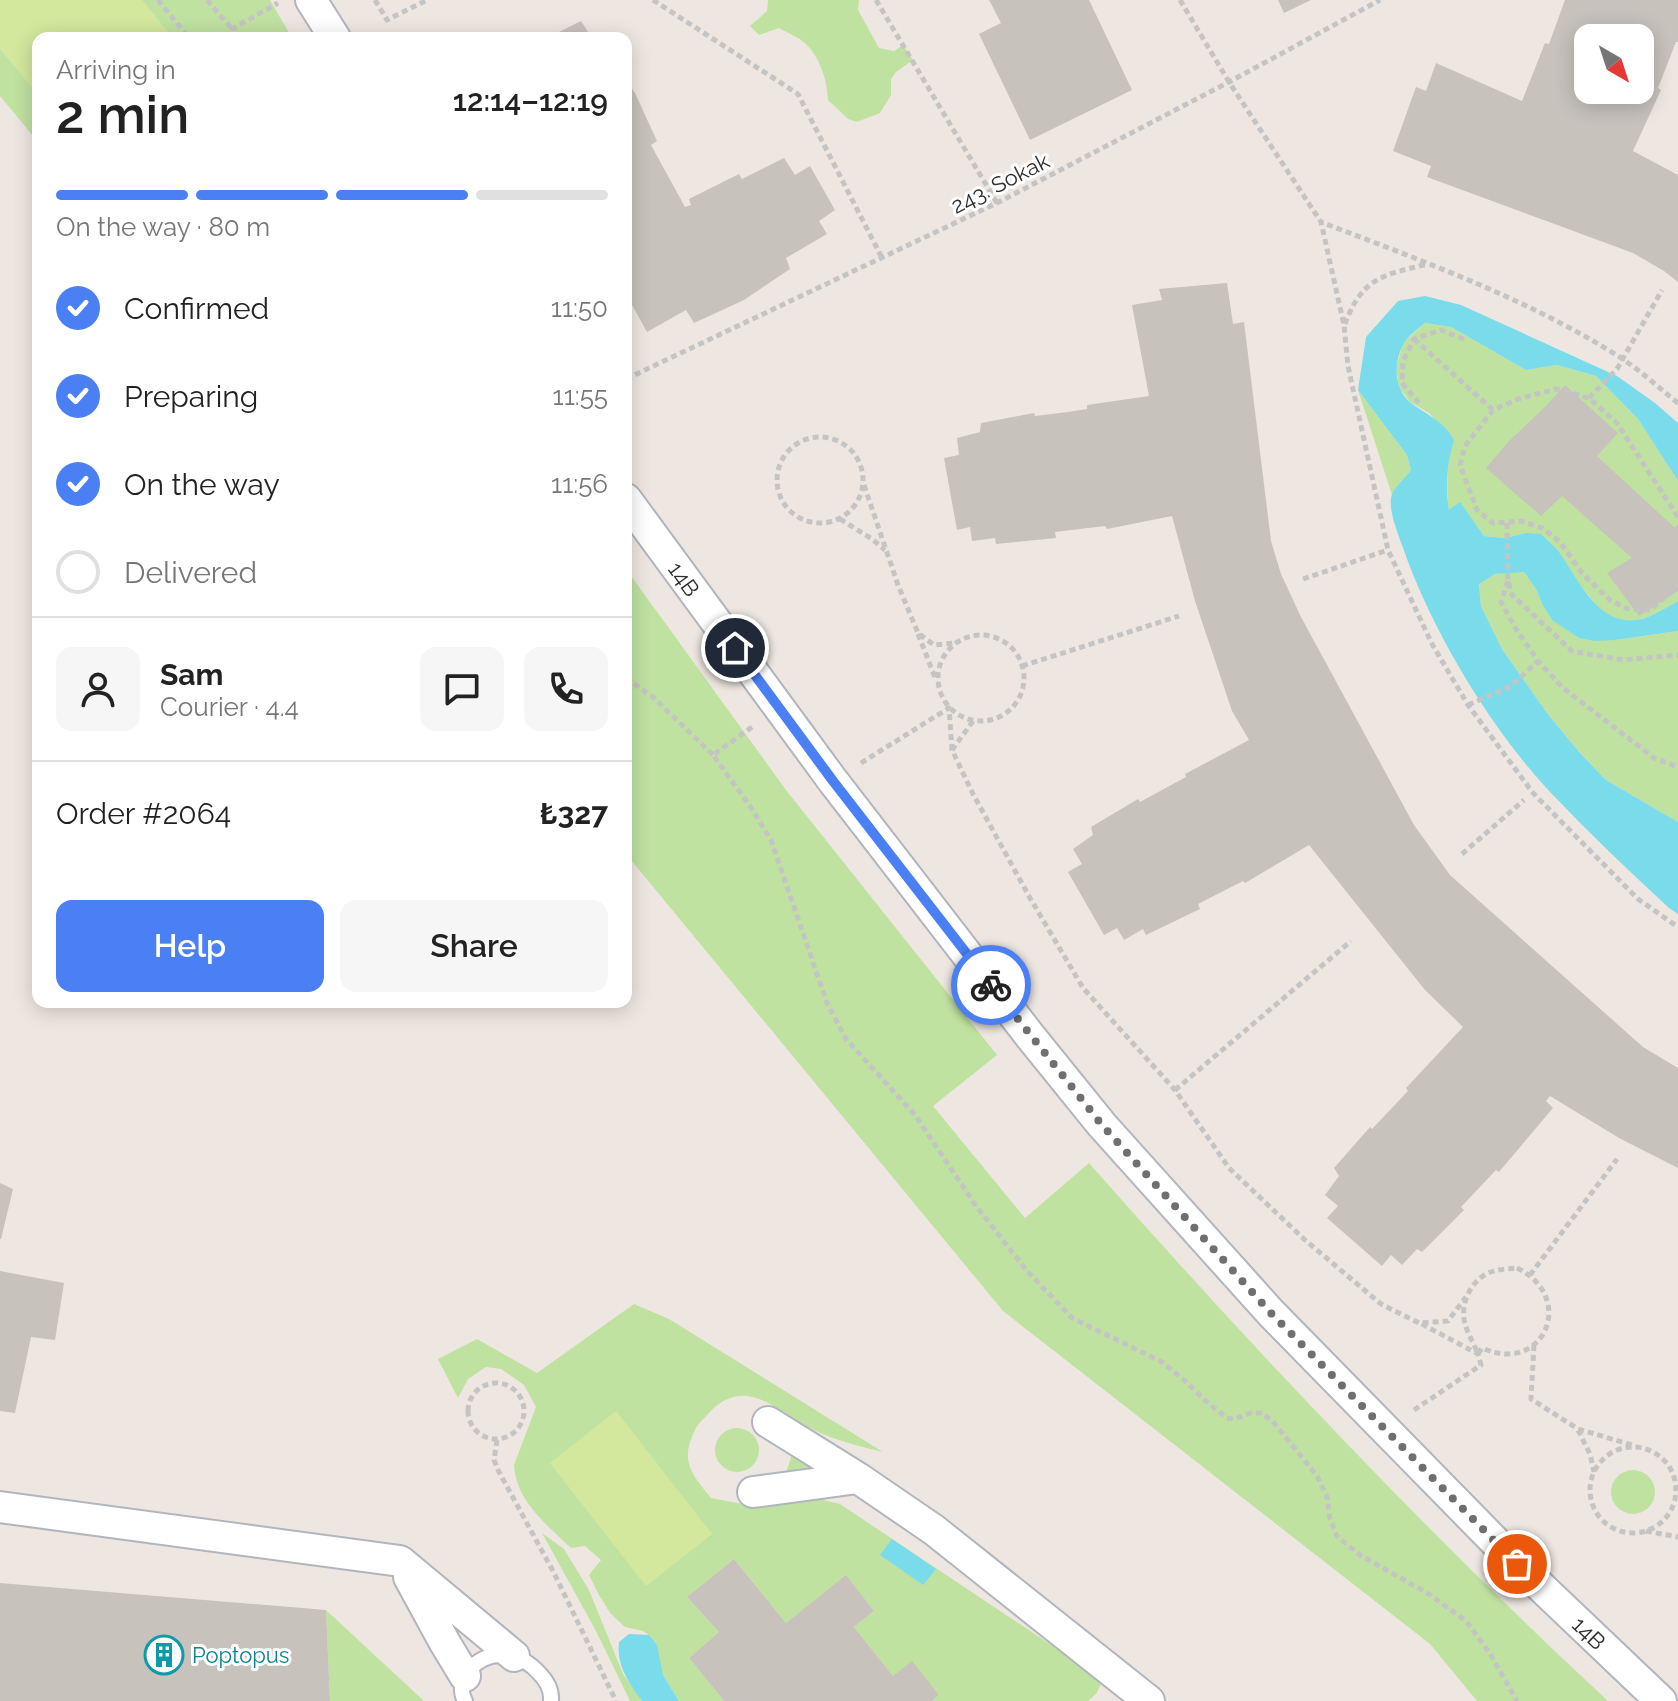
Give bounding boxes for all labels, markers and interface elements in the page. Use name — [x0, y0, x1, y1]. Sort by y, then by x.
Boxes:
north arrow — [1574, 24, 1654, 104]
map controls — [1574, 24, 1654, 104]
text: Arriving in — [56, 55, 176, 85]
text: 12:14–12:19 — [453, 83, 608, 118]
text: 2 min — [56, 84, 189, 145]
street label: 243. Sokak — [947, 147, 1054, 219]
text: On the way · 80 m — [56, 212, 270, 242]
icon: check — [56, 286, 100, 330]
text: Confirmed — [124, 291, 269, 326]
text: 11:50 — [551, 293, 608, 323]
icon: check — [56, 374, 100, 418]
text: Preparing — [124, 379, 258, 414]
text: 11:55 — [553, 381, 608, 411]
icon: check — [56, 462, 100, 506]
text: On the way — [124, 467, 280, 502]
text: 11:56 — [551, 469, 608, 499]
text: Delivered — [124, 555, 257, 590]
street label: 14B — [663, 557, 705, 601]
pin — [701, 614, 769, 682]
icon: home — [713, 626, 757, 670]
button: person — [56, 647, 140, 731]
button: chat — [420, 647, 504, 731]
button: phone — [524, 647, 608, 731]
text: Sam — [160, 657, 223, 692]
text: Courier · 4.4 — [160, 692, 299, 722]
text: Order #2064 — [56, 796, 231, 831]
text: ₺327 — [540, 796, 608, 831]
button: Help — [56, 900, 324, 992]
button: Share — [340, 900, 608, 992]
courier — [951, 945, 1031, 1025]
icon: bike — [969, 963, 1013, 1007]
pin — [1483, 1530, 1551, 1598]
icon: bag — [1495, 1542, 1539, 1586]
street label: 14B — [1567, 1611, 1611, 1655]
building icon: Poptopus — [143, 1634, 185, 1676]
place label: Poptopus — [192, 1642, 290, 1668]

